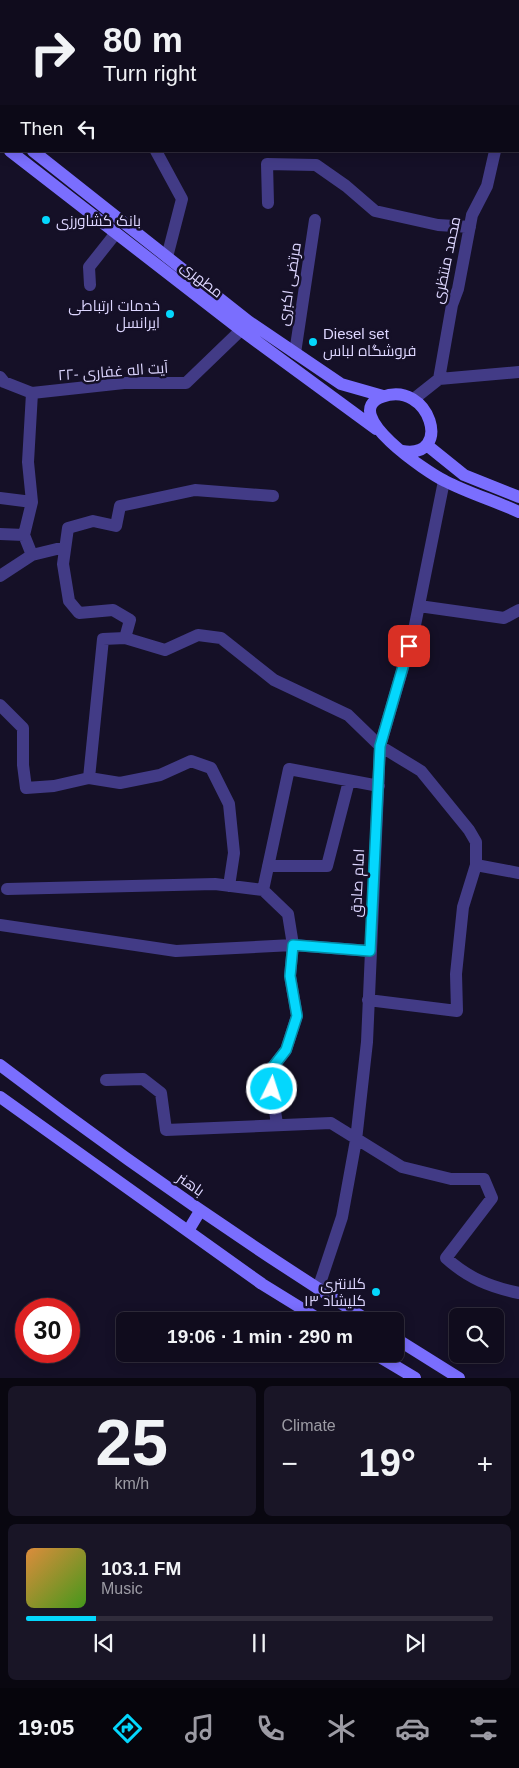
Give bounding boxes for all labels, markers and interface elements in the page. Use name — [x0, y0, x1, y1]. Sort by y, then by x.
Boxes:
icon: right — [20, 20, 85, 85]
text: 80 m — [103, 20, 183, 59]
text: Turn right — [103, 61, 196, 86]
icon: left — [73, 115, 101, 143]
text: Then — [20, 118, 63, 139]
place label: بانک کشاورزی — [56, 212, 141, 231]
marker: بانک کشاورزی — [40, 214, 52, 226]
street label: محمد منتظری — [428, 215, 465, 306]
street label: مرتضی اکبری — [274, 241, 306, 327]
street label: مطهری — [176, 257, 226, 302]
place label: خدمات ارتباطی ایرانسل — [68, 297, 160, 333]
marker: خدمات ارتباطی ایرانسل — [164, 308, 176, 320]
place label: Diesel set فروشگاه لباس — [323, 325, 416, 361]
marker: Diesel set فروشگاه لباس — [307, 336, 319, 348]
street label: ۲۲- آیت اله غفاری — [57, 359, 169, 385]
pin — [388, 625, 430, 667]
icon: arrive — [395, 632, 423, 660]
street label: امام صادق — [347, 848, 369, 918]
position arrow — [245, 1062, 297, 1114]
street label: باهنر — [173, 1168, 208, 1200]
place label: کلانتری ۱۳ کلیشاد — [304, 1275, 366, 1309]
marker: کلانتری ۱۳ کلیشاد — [370, 1286, 382, 1298]
speed limit sign: 30 — [15, 1298, 80, 1363]
map controls — [449, 1308, 504, 1363]
button: search — [449, 1308, 504, 1363]
text: 19:06 · 1 min · 290 m — [167, 1326, 353, 1347]
text: 25 — [96, 1406, 168, 1479]
text: Climate — [282, 1417, 336, 1434]
text: 19° — [359, 1442, 416, 1484]
text: − — [282, 1448, 298, 1479]
text: + — [477, 1448, 493, 1479]
text: km/h — [114, 1475, 149, 1492]
text: 103.1 FM — [101, 1558, 181, 1579]
text: Music — [101, 1580, 143, 1597]
icon: previous — [90, 1629, 118, 1657]
icon: pause — [245, 1629, 273, 1657]
icon: next — [401, 1629, 429, 1657]
icon: directions — [110, 1711, 145, 1746]
icon: music — [182, 1711, 217, 1746]
icon: phone — [253, 1711, 288, 1746]
icon: climate — [324, 1711, 359, 1746]
icon: car — [395, 1711, 430, 1746]
icon: filters — [466, 1711, 501, 1746]
text: 19:05 — [18, 1715, 74, 1740]

